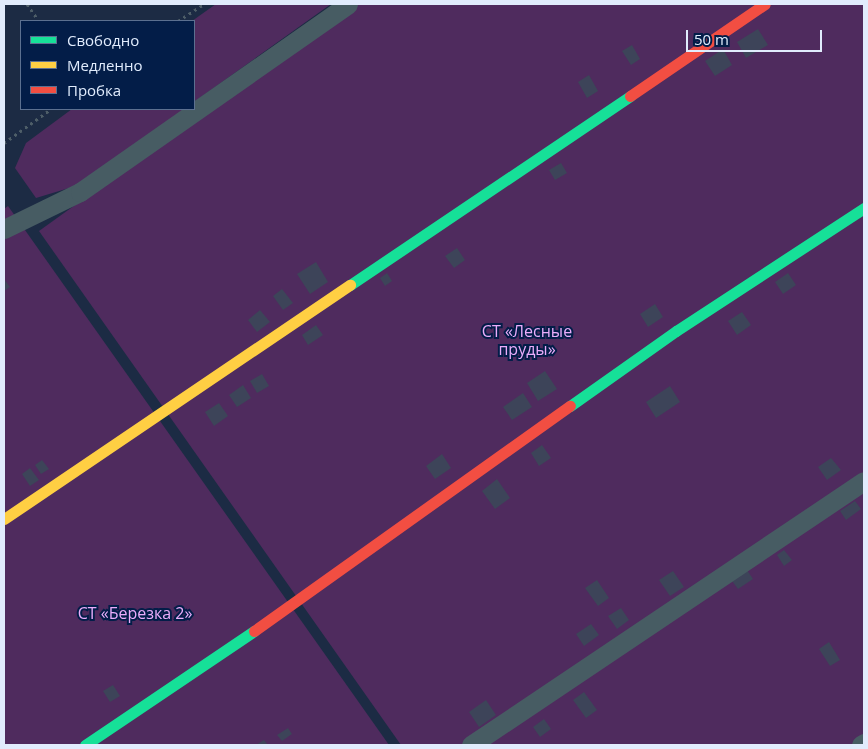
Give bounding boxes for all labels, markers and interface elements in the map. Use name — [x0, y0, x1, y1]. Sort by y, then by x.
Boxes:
legend — [20, 20, 195, 110]
scale bar — [688, 20, 824, 52]
text: 50 m — [694, 29, 729, 49]
text: Свободно — [67, 30, 139, 50]
text: Медленно — [67, 55, 143, 75]
text: Пробка — [67, 80, 121, 100]
park label: СТ «Лесные пруды» — [482, 321, 572, 359]
park label: СТ «Березка 2» — [78, 603, 192, 623]

